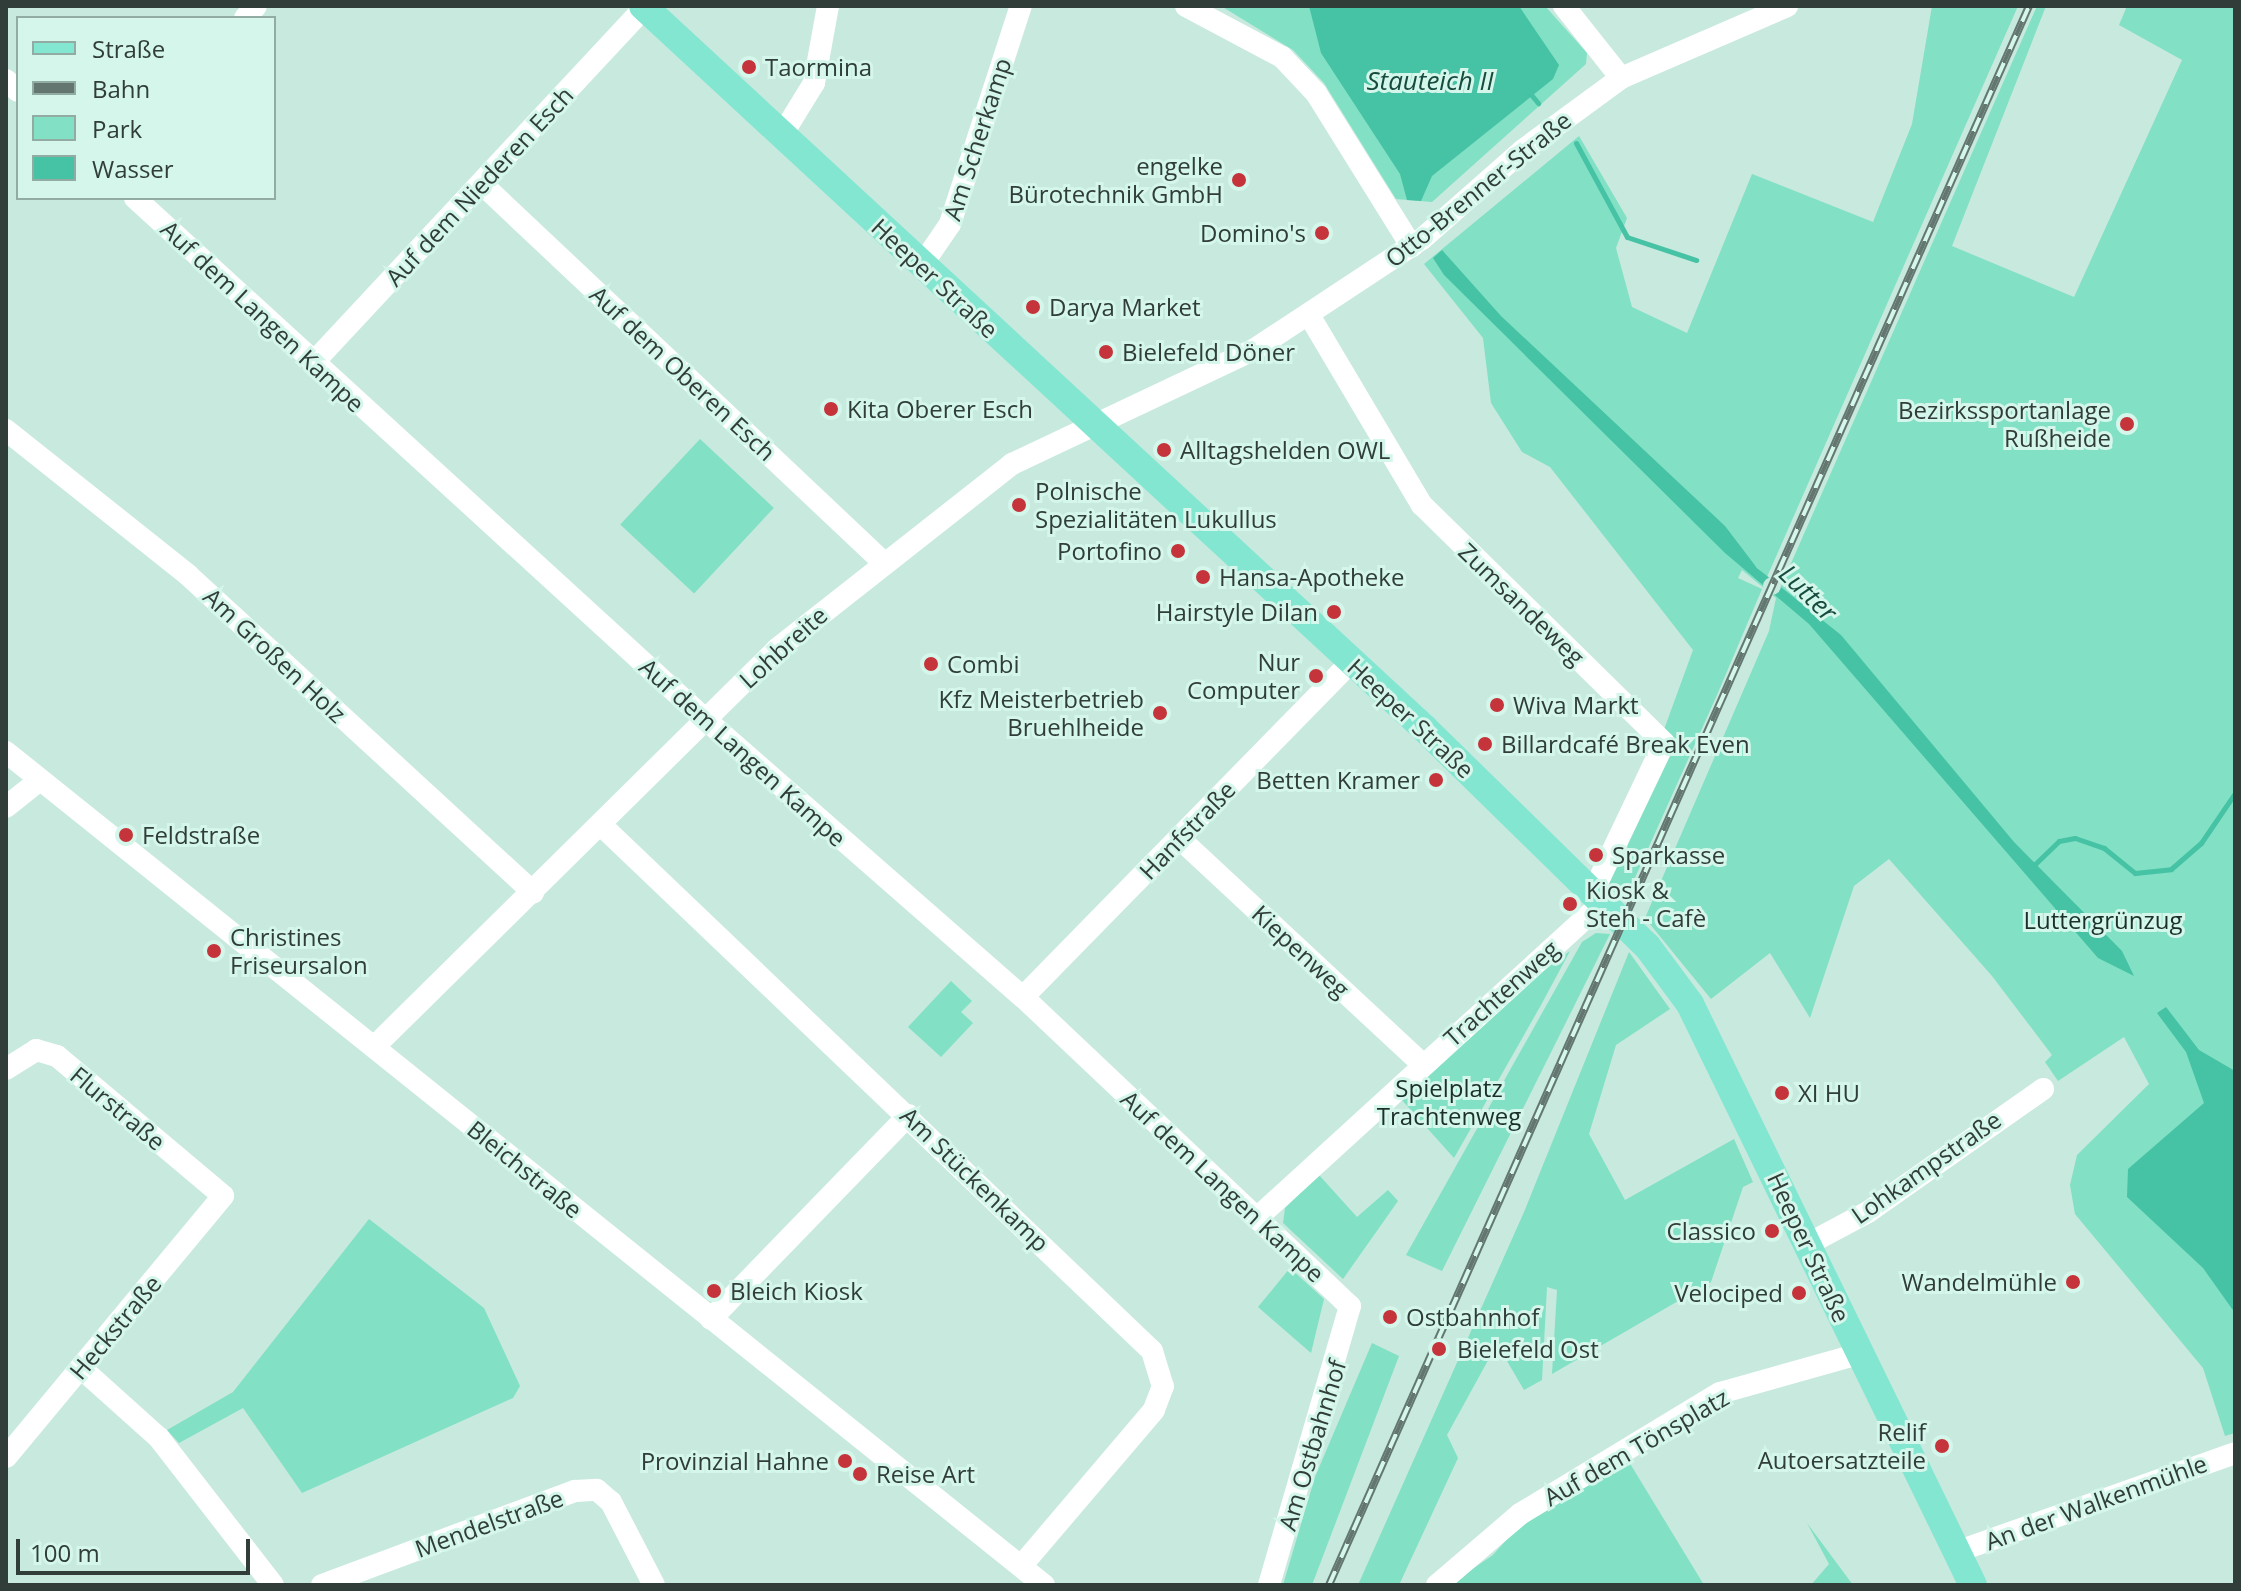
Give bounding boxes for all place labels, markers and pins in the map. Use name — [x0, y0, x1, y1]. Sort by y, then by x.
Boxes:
place label: Taormina — [765, 53, 872, 81]
marker: Taormina — [740, 58, 758, 76]
place label: engelke Bürotechnik GmbH — [1009, 152, 1223, 208]
marker: engelke Bürotechnik GmbH — [1230, 171, 1248, 189]
place label: Domino's — [1200, 219, 1306, 247]
marker: Domino's — [1313, 224, 1331, 242]
place label: Darya Market — [1049, 293, 1201, 321]
marker: Darya Market — [1024, 298, 1042, 316]
place label: Bielefeld Döner — [1122, 338, 1295, 366]
marker: Bielefeld Döner — [1097, 343, 1115, 361]
place label: Kita Oberer Esch — [847, 395, 1033, 423]
place label: Bezirkssportanlage Rußheide — [1898, 396, 2111, 452]
marker: Kita Oberer Esch — [822, 400, 840, 418]
marker: Bezirkssportanlage Rußheide — [2118, 415, 2136, 433]
place label: Alltagshelden OWL — [1180, 436, 1390, 464]
marker: Alltagshelden OWL — [1155, 441, 1173, 459]
place label: Polnische Spezialitäten Lukullus — [1035, 477, 1277, 533]
marker: Polnische Spezialitäten Lukullus — [1010, 496, 1028, 514]
place label: Portofino — [1057, 537, 1162, 565]
marker: Portofino — [1169, 542, 1187, 560]
place label: Hansa-Apotheke — [1219, 563, 1404, 591]
marker: Hansa-Apotheke — [1194, 568, 1212, 586]
place label: Hairstyle Dilan — [1156, 598, 1318, 626]
marker: Hairstyle Dilan — [1325, 603, 1343, 621]
place label: Nur Computer — [1187, 648, 1300, 704]
place label: Combi — [947, 650, 1020, 678]
marker: Combi — [922, 655, 940, 673]
marker: Nur Computer — [1307, 667, 1325, 685]
place label: Kfz Meisterbetrieb Bruehlheide — [939, 685, 1144, 741]
place label: Wiva Markt — [1513, 691, 1639, 719]
marker: Wiva Markt — [1488, 696, 1506, 714]
marker: Kfz Meisterbetrieb Bruehlheide — [1151, 704, 1169, 722]
place label: Billardcafé Break Even — [1501, 730, 1750, 758]
marker: Billardcafé Break Even — [1476, 735, 1494, 753]
place label: Betten Kramer — [1256, 766, 1420, 794]
marker: Betten Kramer — [1427, 771, 1445, 789]
place label: Feldstraße — [142, 821, 260, 849]
marker: Feldstraße — [117, 826, 135, 844]
place label: Sparkasse — [1612, 841, 1725, 869]
marker: Sparkasse — [1587, 846, 1605, 864]
place label: Kiosk & Steh - Cafè — [1586, 876, 1706, 932]
marker: Kiosk & Steh - Cafè — [1561, 895, 1579, 913]
place label: Christines Friseursalon — [230, 923, 368, 979]
marker: Christines Friseursalon — [205, 942, 223, 960]
place label: XI HU — [1798, 1079, 1860, 1107]
marker: XI HU — [1773, 1084, 1791, 1102]
place label: Classico — [1667, 1217, 1756, 1245]
marker: Classico — [1763, 1222, 1781, 1240]
place label: Wandelmühle — [1901, 1268, 2057, 1296]
marker: Wandelmühle — [2064, 1273, 2082, 1291]
place label: Bleich Kiosk — [730, 1277, 863, 1305]
place label: Velociped — [1674, 1279, 1783, 1307]
marker: Bleich Kiosk — [705, 1282, 723, 1300]
marker: Velociped — [1790, 1284, 1808, 1302]
place label: Ostbahnhof — [1406, 1303, 1539, 1331]
marker: Ostbahnhof — [1381, 1308, 1399, 1326]
place label: Bielefeld Ost — [1457, 1335, 1599, 1363]
marker: Bielefeld Ost — [1428, 1338, 1450, 1360]
place label: Relif Autoersatzteile — [1758, 1418, 1926, 1474]
marker: Relif Autoersatzteile — [1933, 1437, 1951, 1455]
place label: Provinzial Hahne — [641, 1447, 829, 1475]
marker: Provinzial Hahne — [836, 1452, 854, 1470]
place label: Reise Art — [876, 1460, 975, 1488]
marker: Reise Art — [851, 1465, 869, 1483]

